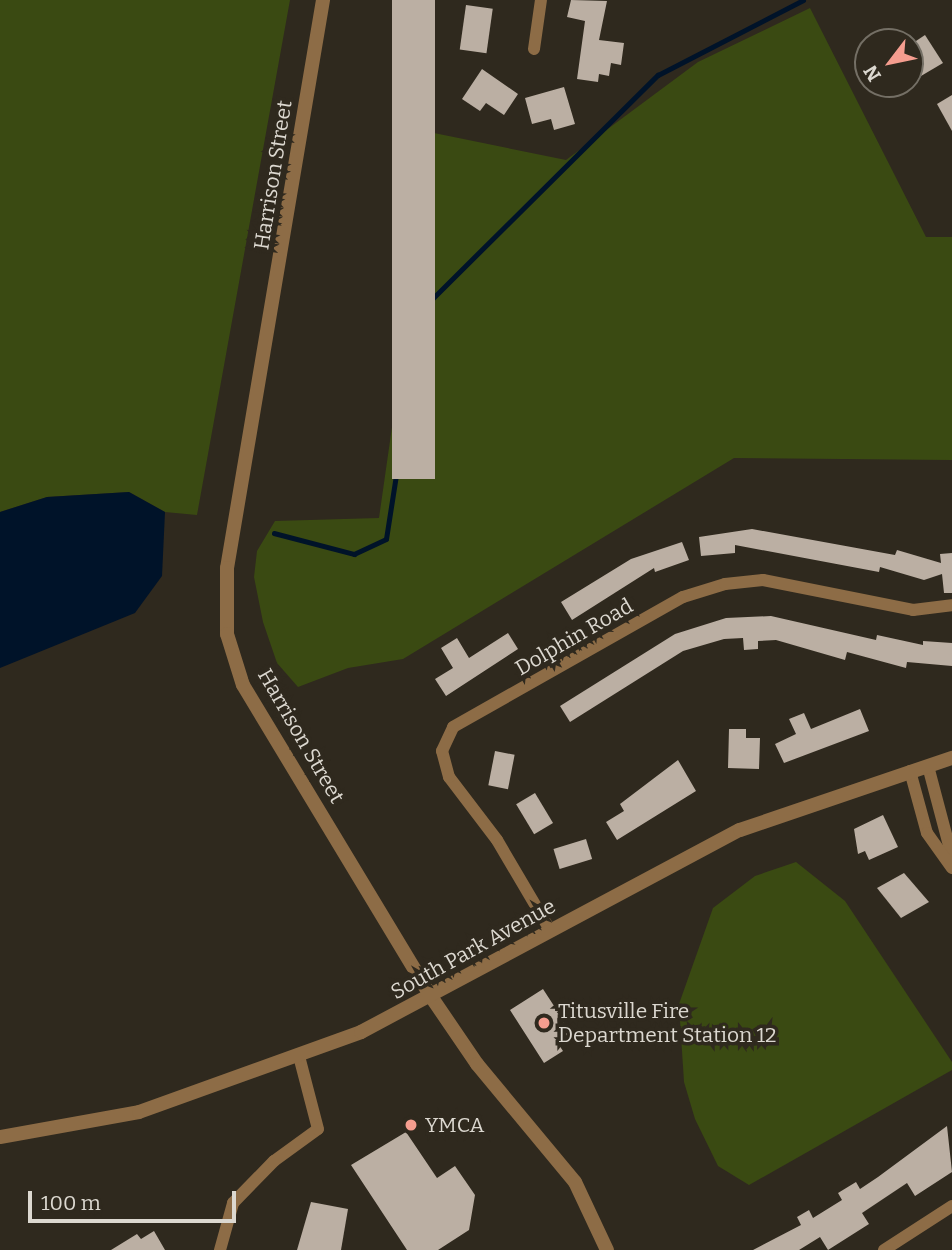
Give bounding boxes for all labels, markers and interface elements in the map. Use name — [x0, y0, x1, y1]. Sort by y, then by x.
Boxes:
north arrow — [854, 28, 924, 98]
text: N — [859, 61, 886, 86]
street label: Harrison Street — [249, 98, 297, 252]
street label: Dolphin Road — [511, 593, 637, 681]
street label: Harrison Street — [252, 664, 350, 808]
street label: South Park Avenue — [386, 893, 560, 1005]
place label: Titusville Fire Department Station 12 — [558, 998, 777, 1048]
marker: Titusville Fire Department Station 12 — [536, 1015, 552, 1031]
place label: YMCA — [425, 1112, 484, 1138]
marker: YMCA — [403, 1117, 419, 1133]
scale bar — [32, 1176, 240, 1220]
text: 100 m — [41, 1190, 101, 1216]

